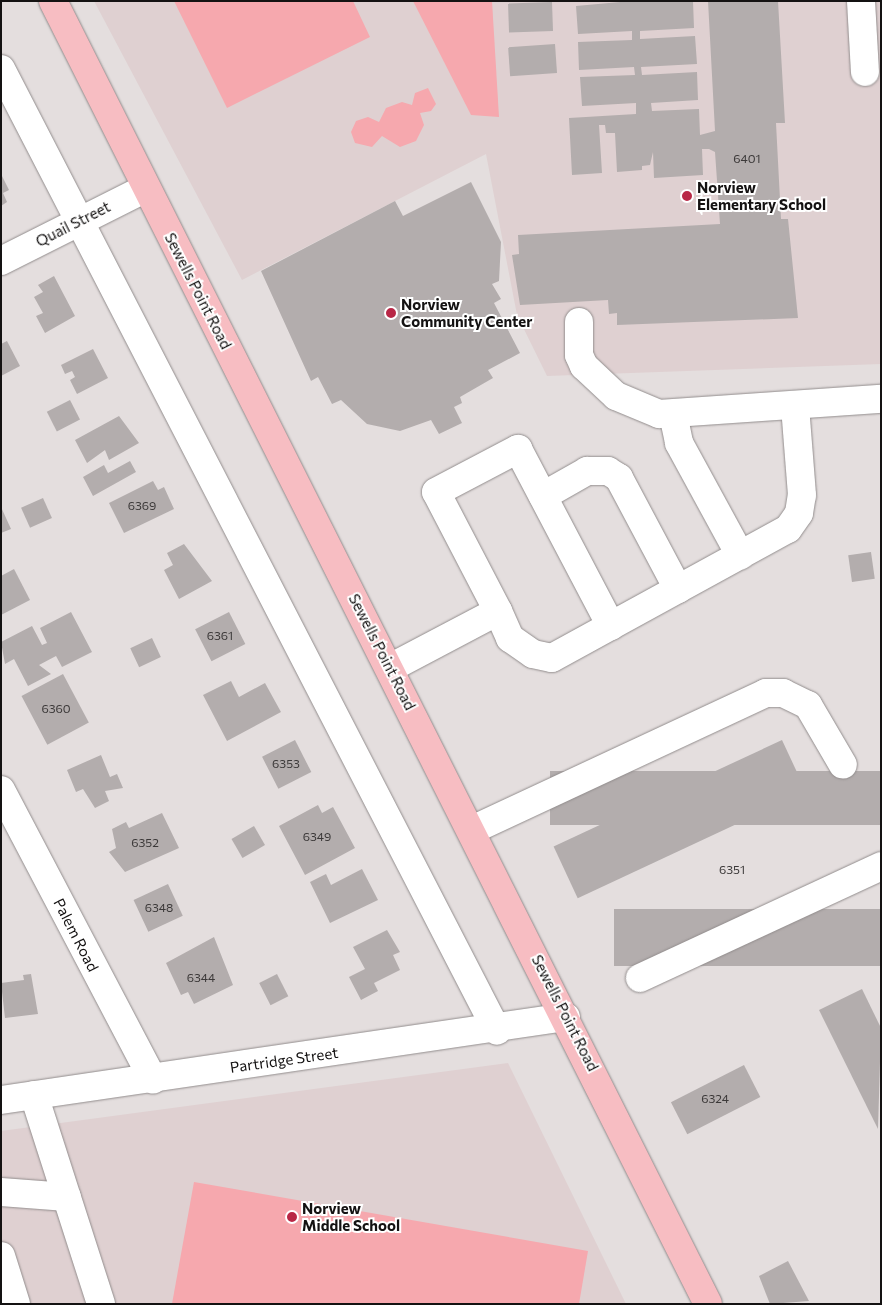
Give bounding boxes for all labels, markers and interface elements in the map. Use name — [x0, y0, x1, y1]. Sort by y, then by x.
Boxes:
house number: 6401 — [733, 152, 761, 166]
place label: Norview Elementary School — [697, 178, 826, 213]
marker: Norview Elementary School — [681, 190, 693, 202]
street label: Quail Street — [33, 198, 113, 250]
street label: Sewells Point Road — [161, 230, 235, 352]
place label: Norview Community Center — [401, 295, 532, 330]
marker: Norview Community Center — [385, 307, 397, 319]
house number: 6369 — [128, 499, 156, 513]
street label: Sewells Point Road — [345, 591, 419, 713]
house number: 6361 — [207, 629, 233, 643]
house number: 6360 — [41, 702, 71, 716]
house number: 6353 — [272, 757, 300, 771]
house number: 6349 — [303, 830, 331, 844]
house number: 6352 — [131, 836, 159, 850]
house number: 6351 — [719, 863, 745, 877]
street label: Palem Road — [50, 895, 102, 975]
house number: 6348 — [145, 901, 173, 915]
street label: Sewells Point Road — [528, 952, 602, 1074]
house number: 6344 — [187, 971, 215, 985]
street label: Partridge Street — [229, 1043, 339, 1077]
house number: 6324 — [701, 1092, 729, 1106]
place label: Norview Middle School — [302, 1199, 400, 1234]
marker: Norview Middle School — [286, 1211, 298, 1223]

